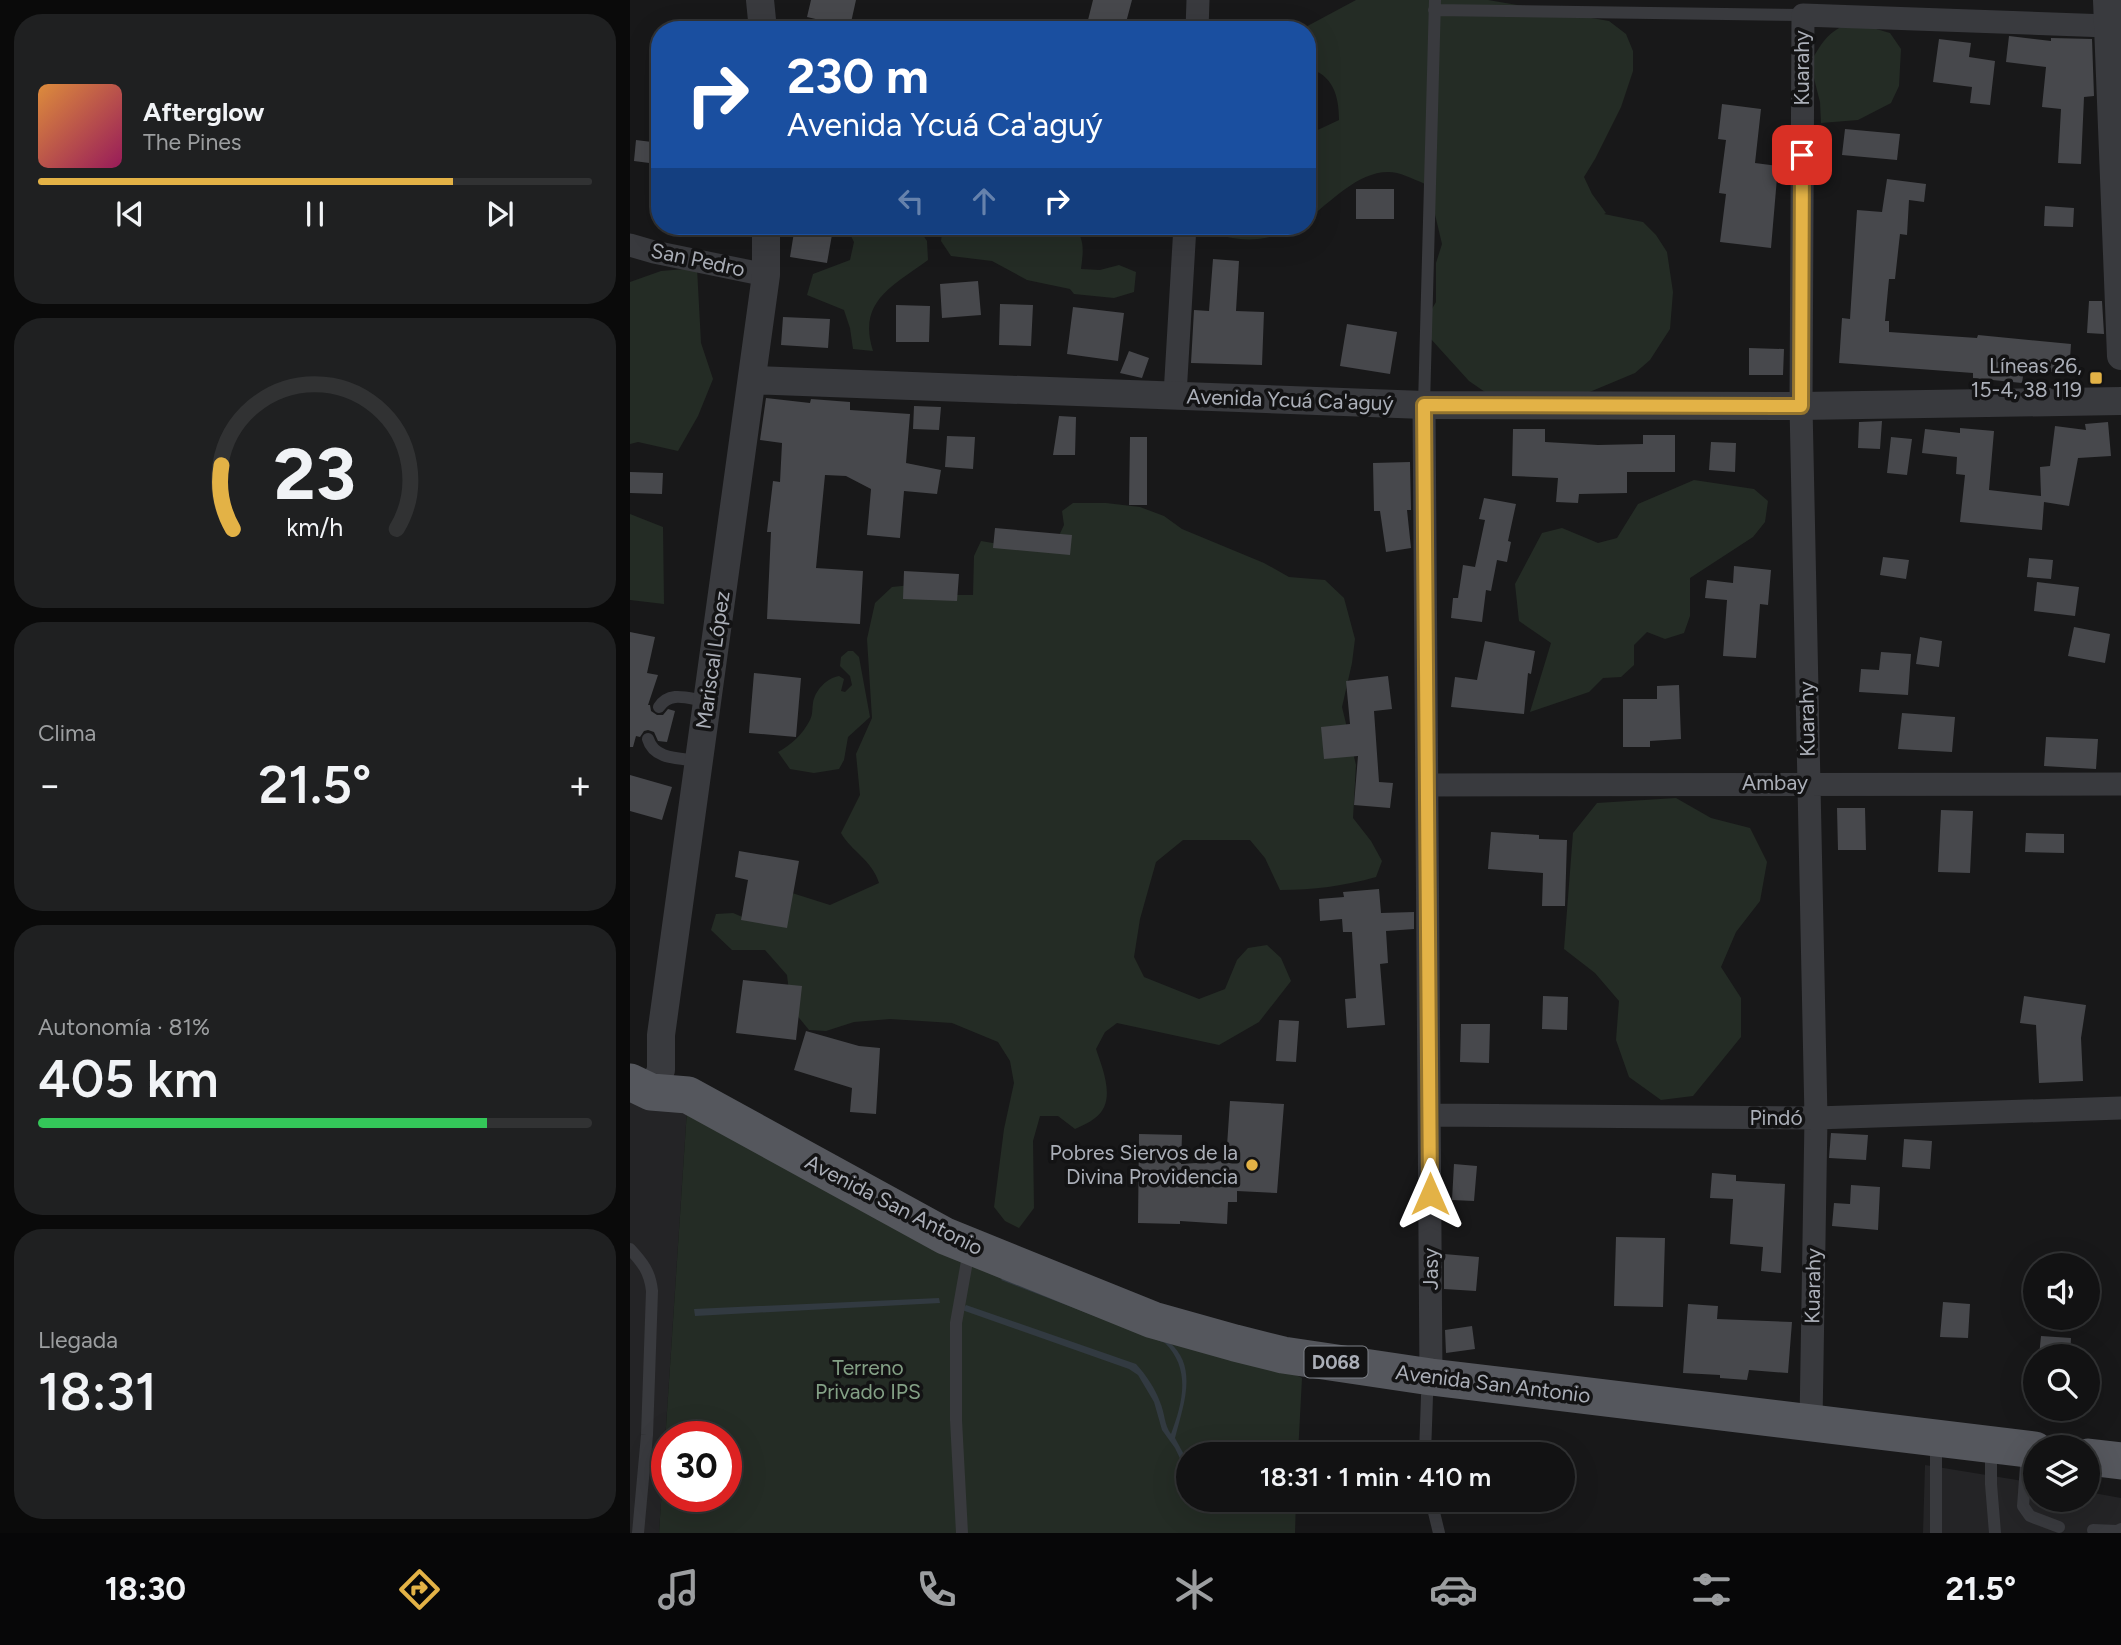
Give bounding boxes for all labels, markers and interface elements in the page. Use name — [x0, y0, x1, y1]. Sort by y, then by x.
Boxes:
street label: Kuarahy — [1789, 30, 1814, 106]
text: 230 m — [787, 46, 929, 105]
icon: right — [672, 49, 763, 140]
text: Afterglow — [143, 96, 265, 128]
text: Avenida Ycuá Ca'aguý — [787, 106, 1103, 144]
pin — [1772, 125, 1832, 185]
text: The Pines — [143, 128, 242, 156]
icon: arrive — [1783, 136, 1821, 174]
icon: left — [892, 182, 930, 220]
icon: ahead — [965, 182, 1003, 220]
icon: right — [1038, 182, 1076, 220]
icon: previous — [111, 195, 149, 233]
icon: pause — [296, 195, 334, 233]
icon: next — [481, 195, 519, 233]
street label: San Pedro — [649, 237, 747, 282]
place label: Líneas 26, 15-4, 38 119 — [1971, 353, 2082, 402]
marker: Líneas 26, 15-4, 38 119 — [2088, 370, 2104, 386]
street label: Avenida Ycuá Ca'aguý — [1186, 383, 1394, 416]
text: 23 — [274, 430, 356, 517]
text: km/h — [286, 511, 344, 541]
street label: Mariscal López — [690, 589, 735, 731]
street label: Kuarahy — [1793, 681, 1820, 757]
text: Clima — [38, 719, 96, 747]
text: 21.5° — [258, 754, 372, 816]
text: − — [38, 762, 62, 808]
text: + — [568, 762, 592, 808]
street label: Ambay — [1742, 770, 1808, 795]
text: Autonomía · 81% — [38, 1013, 210, 1041]
text: 405 km — [38, 1048, 219, 1110]
street label: Pindó — [1749, 1105, 1803, 1130]
place label: Pobres Siervos de la Divina Providencia — [1050, 1140, 1238, 1189]
street label: Avenida San Antonio — [801, 1149, 987, 1260]
marker: Pobres Siervos de la Divina Providencia — [1244, 1157, 1260, 1173]
position arrow — [1393, 1157, 1467, 1231]
street label: Jasy — [1418, 1248, 1443, 1290]
street label: Kuarahy — [1799, 1248, 1826, 1324]
map controls — [2023, 1253, 2100, 1512]
button: sound — [2023, 1253, 2100, 1330]
text: Llegada — [38, 1326, 118, 1354]
button: search — [2023, 1344, 2100, 1421]
road number: D068 — [1304, 1346, 1368, 1378]
park label: Terreno Privado IPS — [815, 1355, 921, 1404]
street label: Avenida San Antonio — [1394, 1359, 1592, 1408]
text: 18:31 — [38, 1361, 157, 1423]
speed limit sign: 30 — [651, 1421, 742, 1512]
button: layers — [2023, 1435, 2100, 1512]
text: 18:31 · 1 min · 410 m — [1260, 1461, 1491, 1493]
icon: directions — [395, 1565, 444, 1614]
icon: music — [654, 1565, 703, 1614]
icon: phone — [912, 1565, 961, 1614]
icon: climate — [1170, 1565, 1219, 1614]
icon: car — [1429, 1565, 1478, 1614]
icon: filters — [1687, 1565, 1736, 1614]
text: 18:30 — [105, 1570, 186, 1608]
text: 21.5° — [1946, 1570, 2016, 1608]

